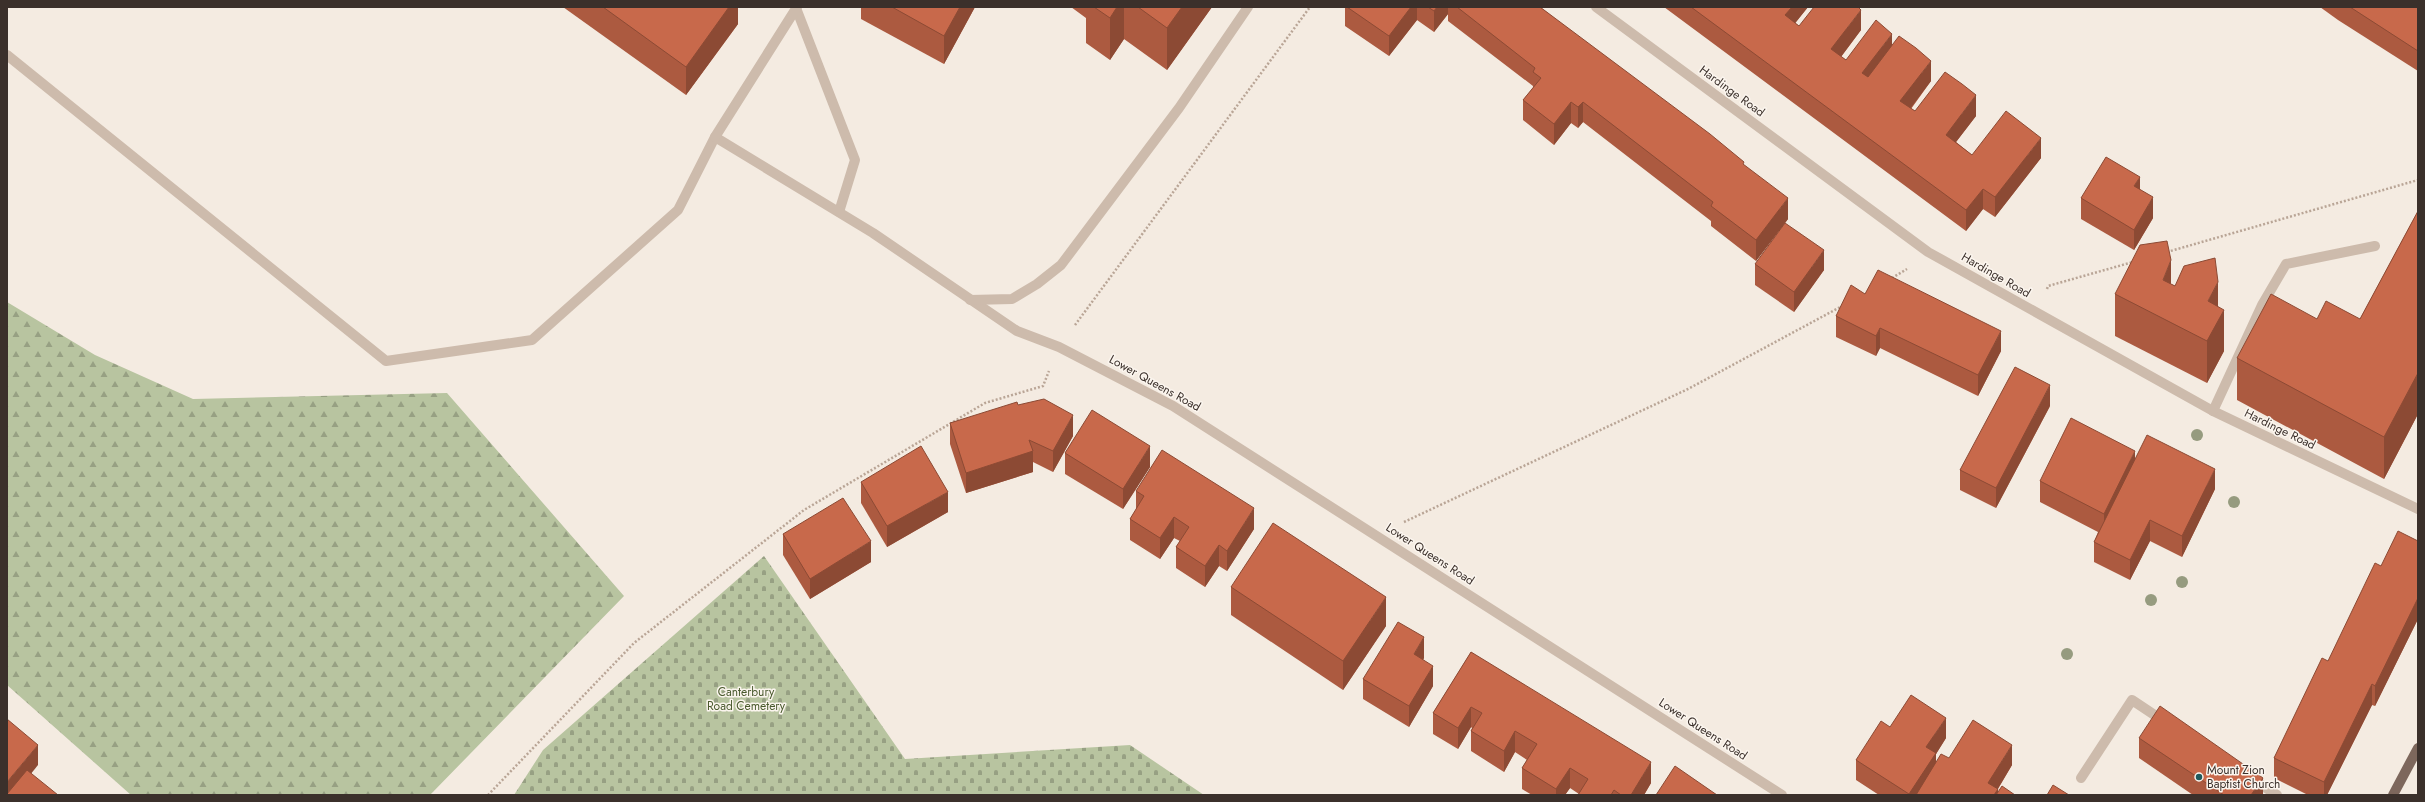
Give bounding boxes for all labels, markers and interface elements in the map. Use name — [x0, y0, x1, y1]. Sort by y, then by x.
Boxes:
street label: Hardinge Road — [1695, 61, 1769, 121]
street label: Hardinge Road — [1958, 248, 2034, 302]
street label: Lower Queens Road — [1106, 350, 1204, 416]
street label: Hardinge Road — [2241, 404, 2319, 454]
street label: Lower Queens Road — [1382, 519, 1478, 589]
park label: Canterbury Road Cemetery — [707, 683, 786, 715]
street label: Lower Queens Road — [1655, 694, 1751, 764]
place label: Mount Zion Baptist Church — [2207, 761, 2280, 793]
marker: Mount Zion Baptist Church — [2194, 772, 2204, 782]

